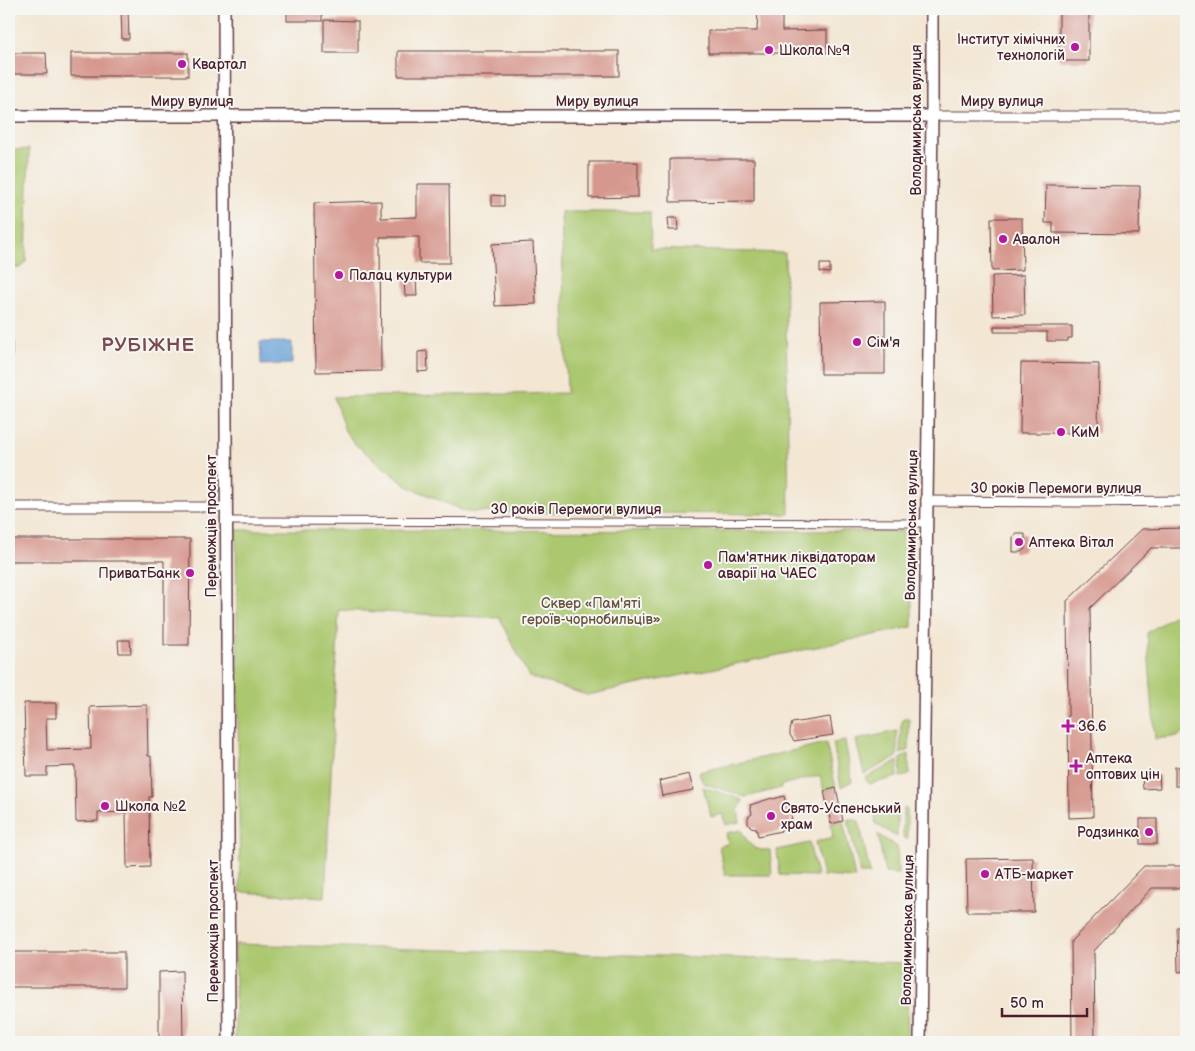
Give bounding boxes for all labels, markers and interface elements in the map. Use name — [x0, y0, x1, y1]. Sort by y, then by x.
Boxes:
place label: Інститут хімічних технологій — [957, 31, 1066, 64]
marker: Інститут хімічних технологій — [1069, 41, 1081, 53]
place label: Школа №9 — [779, 42, 850, 59]
marker: Школа №9 — [763, 44, 775, 56]
street label: Володимирська вулиця — [908, 44, 925, 195]
place label: Квартал — [192, 56, 247, 73]
marker: Квартал — [176, 58, 188, 70]
street label: Миру вулиця — [150, 93, 234, 110]
street label: Миру вулиця — [555, 93, 639, 110]
street label: Миру вулиця — [960, 93, 1044, 110]
place label: Авалон — [1012, 231, 1060, 248]
marker: Авалон — [997, 233, 1009, 245]
place label: Палац культури — [349, 267, 452, 284]
marker: Палац культури — [333, 269, 345, 281]
district label: РУБІЖНЕ — [101, 334, 195, 357]
place label: Сім'я — [867, 334, 900, 351]
marker: Сім'я — [851, 336, 863, 348]
place label: КиМ — [1071, 424, 1100, 441]
marker: КиМ — [1055, 426, 1067, 438]
street label: Володимирська вулиця — [902, 449, 921, 601]
street label: Переможців проспект — [203, 454, 220, 597]
street label: 30 років Перемоги вулиця — [971, 480, 1142, 497]
street label: 30 років Перемоги вулиця — [491, 501, 662, 518]
place label: Аптека Вітал — [1028, 534, 1114, 551]
marker: Аптека Вітал — [1013, 536, 1025, 548]
place label: Пам'ятник ліквідаторам аварії на ЧАЕС — [718, 549, 876, 582]
marker: Пам'ятник ліквідаторам аварії на ЧАЕС — [702, 559, 714, 571]
place label: ПриватБанк — [98, 565, 181, 582]
marker: ПриватБанк — [184, 567, 196, 579]
park label: Сквер «Пам'яті героїв-чорнобильців» — [521, 595, 661, 628]
place label: 36.6 — [1078, 718, 1107, 735]
marker: 36.6 — [1062, 720, 1074, 732]
place label: Аптека оптових цін — [1085, 750, 1160, 783]
marker: Аптека оптових цін — [1070, 760, 1082, 772]
place label: Школа №2 — [115, 798, 187, 815]
marker: Школа №2 — [99, 800, 111, 812]
place label: Свято-Успенський храм — [781, 800, 901, 833]
marker: Свято-Успенський храм — [765, 810, 777, 822]
place label: Родзинка — [1077, 824, 1140, 841]
marker: Родзинка — [1143, 826, 1155, 838]
street label: Володимирська вулиця — [898, 854, 917, 1006]
street label: Переможців проспект — [205, 859, 222, 1002]
place label: АТБ-маркет — [994, 866, 1074, 883]
marker: АТБ-маркет — [979, 868, 991, 880]
scale bar — [1002, 986, 1088, 1018]
text: 50 m — [1010, 994, 1044, 1013]

